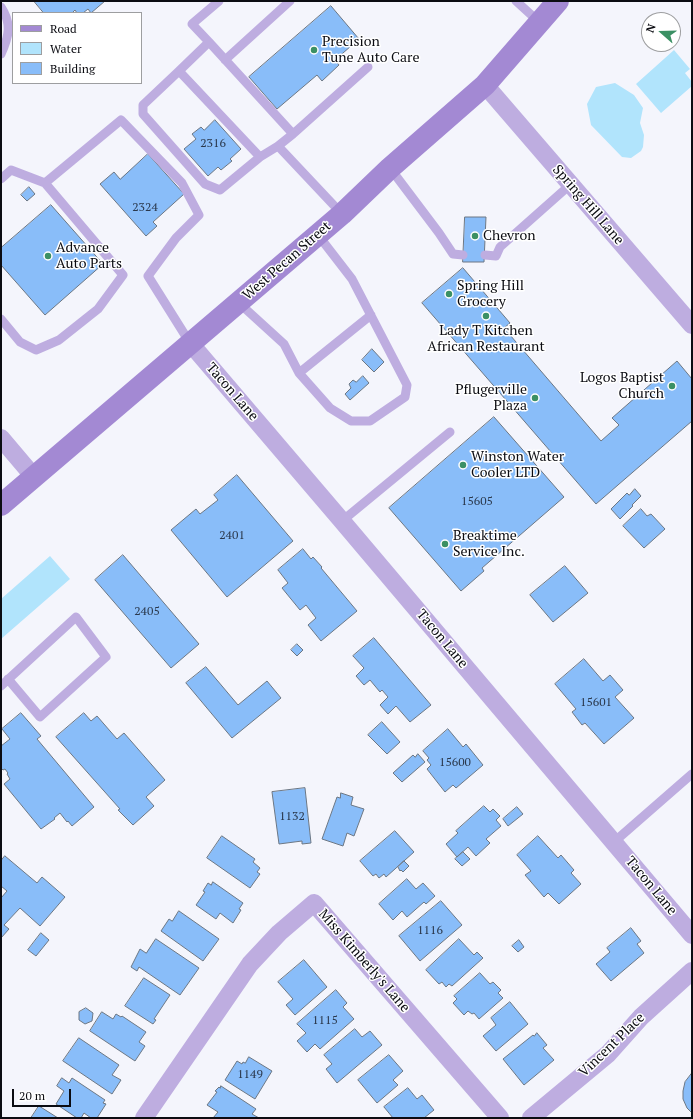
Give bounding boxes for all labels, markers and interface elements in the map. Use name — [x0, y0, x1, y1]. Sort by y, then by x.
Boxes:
legend — [12, 12, 142, 84]
north arrow — [641, 12, 681, 52]
text: Road — [50, 21, 77, 36]
text: N — [643, 22, 659, 35]
place label: Precision Tune Auto Care — [322, 34, 419, 66]
text: Water — [50, 41, 82, 56]
marker: Precision Tune Auto Care — [309, 45, 319, 55]
text: Building — [50, 61, 95, 76]
house number: 2316 — [200, 137, 226, 151]
street label: Spring Hill Lane — [549, 162, 627, 248]
house number: 2324 — [132, 201, 158, 215]
street label: West Pecan Street — [239, 218, 335, 304]
place label: Chevron — [483, 228, 536, 244]
marker: Chevron — [470, 231, 480, 241]
place label: Advance Auto Parts — [56, 240, 122, 272]
marker: Advance Auto Parts — [43, 251, 53, 261]
place label: Spring Hill Grocery — [457, 278, 524, 310]
marker: Spring Hill Grocery — [444, 289, 454, 299]
marker: Lady T Kitchen African Restaurant — [481, 311, 491, 321]
place label: Lady T Kitchen African Restaurant — [427, 323, 545, 356]
street label: Tacon Lane — [202, 360, 262, 424]
place label: Logos Baptist Church — [580, 370, 664, 402]
marker: Logos Baptist Church — [667, 381, 677, 391]
place label: Pflugerville Plaza — [455, 382, 527, 414]
marker: Pflugerville Plaza — [530, 393, 540, 403]
place label: Winston Water Cooler LTD — [471, 449, 564, 482]
marker: Winston Water Cooler LTD — [458, 460, 468, 470]
house number: 15605 — [461, 495, 493, 509]
place label: Breaktime Service Inc. — [453, 528, 525, 560]
house number: 2401 — [219, 529, 245, 543]
marker: Breaktime Service Inc. — [440, 539, 450, 549]
house number: 2405 — [134, 605, 160, 619]
street label: Tacon Lane — [413, 606, 471, 672]
house number: 15601 — [580, 696, 612, 710]
house number: 15600 — [439, 756, 471, 770]
house number: 1132 — [279, 810, 305, 824]
street label: Tacon Lane — [622, 853, 680, 919]
street label: Miss Kimberly's Lane — [315, 906, 413, 1016]
house number: 1116 — [417, 924, 443, 938]
street label: Vincent Place — [575, 1009, 649, 1081]
house number: 1115 — [312, 1014, 338, 1028]
house number: 1149 — [237, 1068, 263, 1082]
scale bar — [14, 1081, 73, 1107]
text: 20 m — [19, 1088, 45, 1103]

